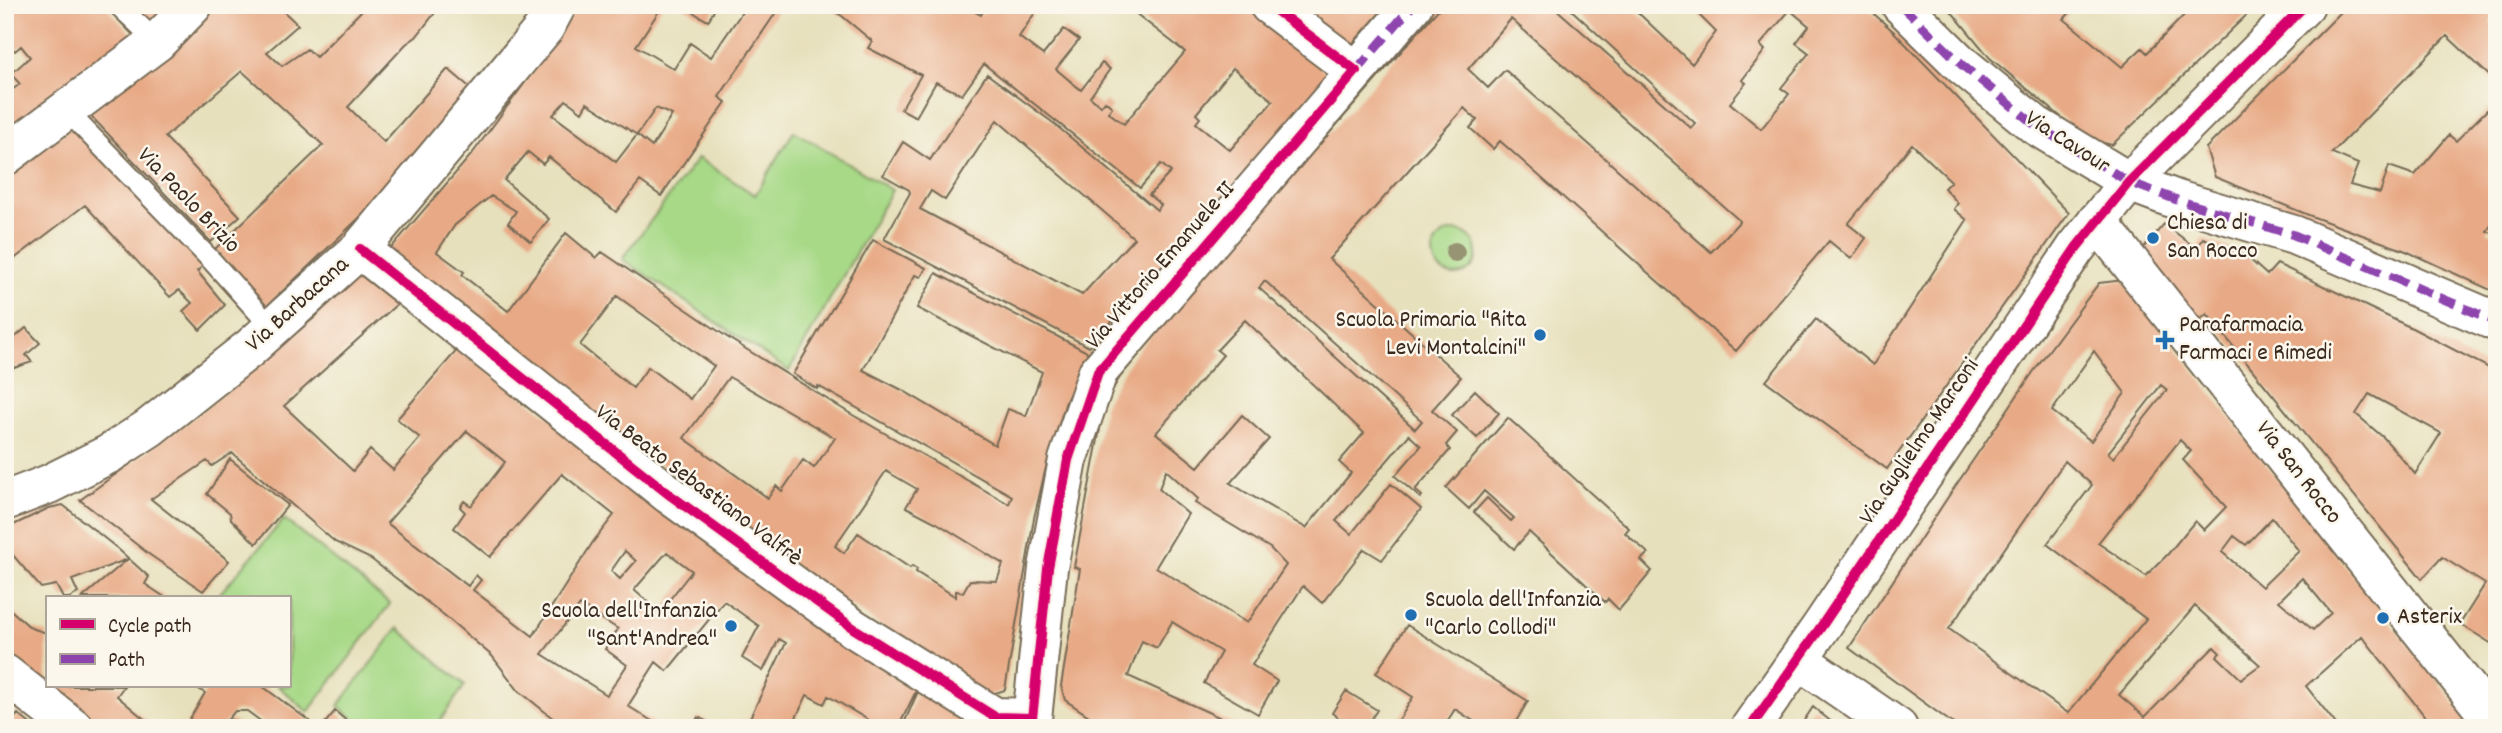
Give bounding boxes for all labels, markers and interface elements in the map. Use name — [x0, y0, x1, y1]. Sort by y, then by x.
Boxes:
street label: Via Cavour — [2018, 103, 2116, 183]
street label: Via Paolo Brizio — [128, 140, 248, 262]
street label: Via Vittorio Emanuele II — [1078, 174, 1244, 358]
place label: Chiesa di San Rocco — [2167, 207, 2258, 269]
marker: Chiesa di San Rocco — [2145, 230, 2161, 246]
street label: Via Barbacana — [239, 249, 358, 361]
place label: Scuola Primaria "Rita Levi Montalcini" — [1336, 304, 1527, 366]
place label: Parafarmacia Farmaci e Rimedi — [2179, 309, 2332, 371]
marker: Scuola Primaria "Rita Levi Montalcini" — [1532, 327, 1548, 343]
marker: Parafarmacia Farmaci e Rimedi — [2157, 332, 2173, 348]
street label: Via Guglielmo Marconi — [1851, 352, 1989, 532]
street label: Via Beato Sebastiano Valfrè — [587, 397, 809, 575]
street label: Via San Rocco — [2247, 414, 2349, 532]
place label: Scuola dell'Infanzia "Carlo Collodi" — [1425, 584, 1602, 646]
place label: Scuola dell'Infanzia "Sant'Andrea" — [541, 595, 718, 657]
legend — [46, 596, 290, 688]
place label: Asterix — [2397, 601, 2462, 635]
marker: Scuola dell'Infanzia "Carlo Collodi" — [1403, 607, 1419, 623]
marker: Asterix — [2375, 610, 2391, 626]
text: Cycle path — [108, 613, 191, 643]
marker: Scuola dell'Infanzia "Sant'Andrea" — [723, 618, 739, 634]
text: Path — [108, 647, 145, 677]

